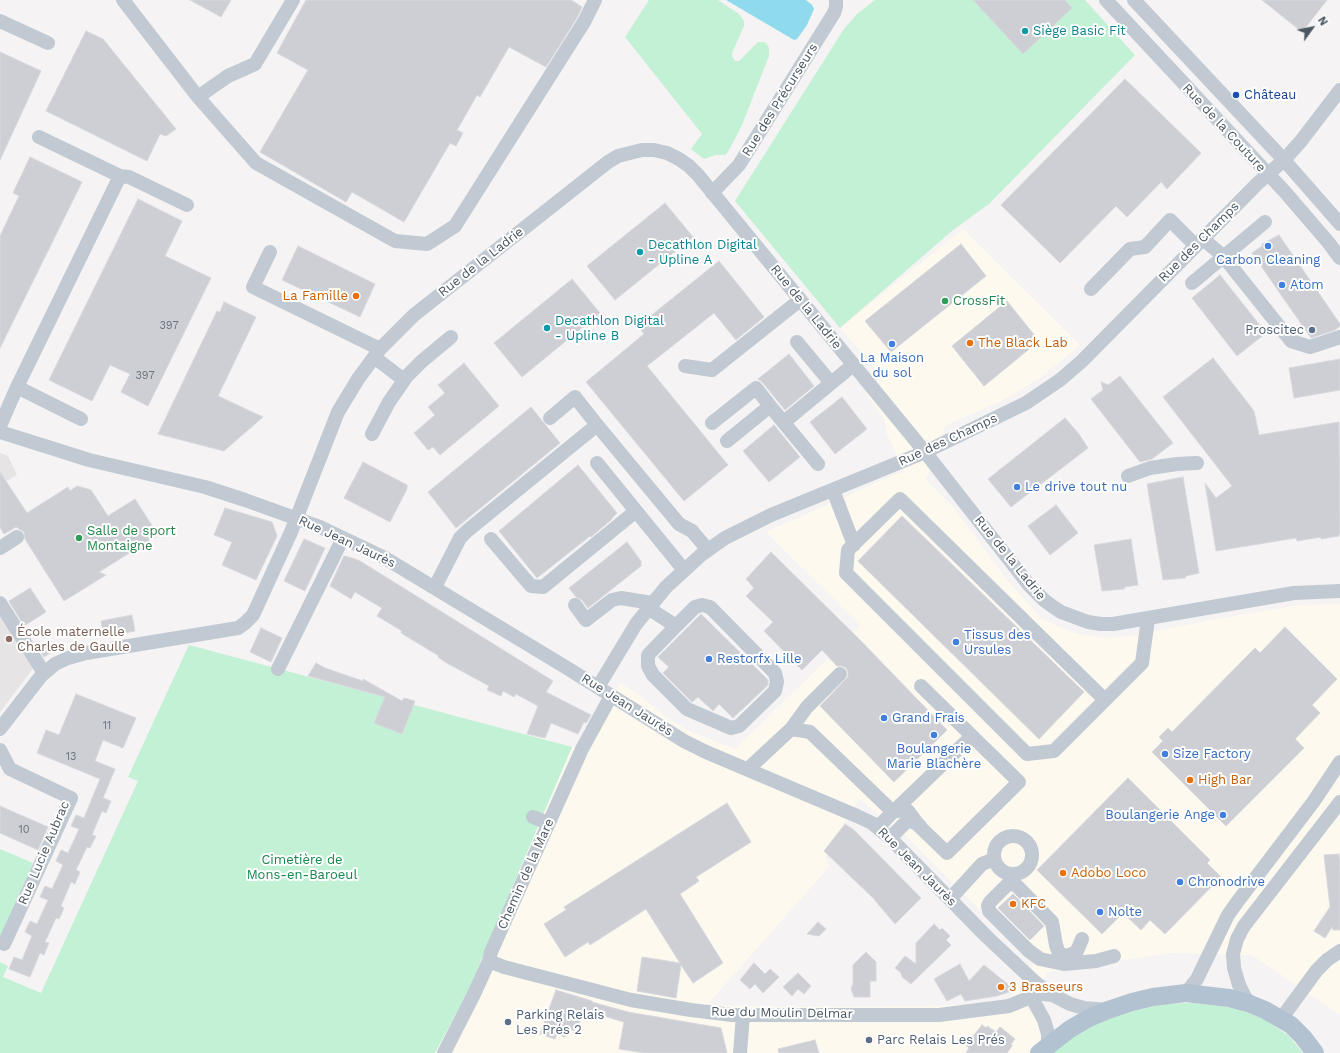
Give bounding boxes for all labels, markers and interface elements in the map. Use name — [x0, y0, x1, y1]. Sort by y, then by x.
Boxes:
north arrow — [1292, 8, 1332, 48]
text: N — [1315, 14, 1330, 28]
place label: Siège Basic Fit — [1033, 23, 1126, 39]
marker: Siège Basic Fit — [1020, 26, 1030, 36]
street label: Rue des Précurseurs — [739, 41, 821, 159]
street label: Rue de la Couture — [1179, 81, 1269, 175]
place label: Château — [1244, 87, 1296, 103]
marker: Château — [1231, 90, 1241, 100]
street label: Rue des Champs — [1156, 199, 1242, 285]
street label: Rue de la Ladrie — [435, 224, 527, 300]
place label: Decathlon Digital - Upline A — [648, 237, 757, 268]
marker: Carbon Cleaning — [1263, 241, 1273, 251]
marker: Decathlon Digital - Upline A — [635, 247, 645, 257]
place label: Carbon Cleaning — [1216, 252, 1320, 268]
street label: Rue de la Ladrie — [767, 262, 845, 352]
place label: Atom — [1290, 277, 1324, 293]
marker: Atom — [1277, 280, 1287, 290]
place label: La Famille — [283, 288, 348, 304]
marker: La Famille — [351, 291, 361, 301]
place label: CrossFit — [953, 293, 1005, 309]
marker: CrossFit — [940, 296, 950, 306]
place label: Decathlon Digital - Upline B — [555, 313, 664, 344]
house number: 397 — [159, 319, 179, 333]
place label: Proscitec — [1245, 322, 1304, 338]
marker: Decathlon Digital - Upline B — [542, 323, 552, 333]
marker: Proscitec — [1307, 325, 1317, 335]
place label: The Black Lab — [978, 335, 1068, 351]
marker: The Black Lab — [965, 338, 975, 348]
marker: La Maison du sol — [887, 339, 897, 349]
place label: La Maison du sol — [860, 350, 924, 381]
house number: 397 — [135, 369, 155, 383]
street label: Rue des Champs — [896, 410, 1000, 470]
place label: Le drive tout nu — [1025, 479, 1127, 495]
marker: Le drive tout nu — [1012, 482, 1022, 492]
street label: Rue Jean Jaurès — [296, 513, 398, 571]
street label: Rue de la Ladrie — [971, 513, 1049, 603]
place label: Salle de sport Montaigne — [87, 523, 176, 554]
marker: Salle de sport Montaigne — [74, 533, 84, 543]
place label: École maternelle Charles de Gaulle — [17, 624, 130, 655]
place label: Tissus des Ursules — [964, 627, 1031, 658]
marker: École maternelle Charles de Gaulle — [4, 634, 14, 644]
marker: Tissus des Ursules — [951, 637, 961, 647]
place label: Restorfx Lille — [717, 651, 801, 667]
marker: Restorfx Lille — [704, 654, 714, 664]
street label: Rue Jean Jaurès — [578, 671, 676, 739]
place label: Grand Frais — [892, 710, 965, 726]
marker: Grand Frais — [879, 713, 889, 723]
house number: 11 — [103, 719, 111, 733]
marker: Boulangerie Marie Blachère — [929, 730, 939, 740]
place label: Boulangerie Marie Blachère — [887, 741, 981, 772]
place label: Size Factory — [1173, 746, 1251, 762]
marker: Size Factory — [1160, 749, 1170, 759]
house number: 13 — [66, 750, 76, 764]
place label: High Bar — [1198, 772, 1252, 788]
marker: High Bar — [1185, 775, 1195, 785]
street label: Rue Lucie Aubrac — [15, 799, 73, 907]
place label: Boulangerie Ange — [1105, 807, 1215, 823]
marker: Boulangerie Ange — [1218, 810, 1228, 820]
street label: Chemin de la Mare — [495, 816, 557, 932]
house number: 10 — [18, 823, 30, 837]
street label: Rue Jean Jaurès — [874, 824, 960, 910]
park label: Cimetière de Mons-en-Baroeul — [247, 852, 357, 883]
place label: Adobo Loco — [1071, 865, 1146, 881]
marker: Adobo Loco — [1058, 868, 1068, 878]
place label: Chronodrive — [1188, 874, 1265, 890]
marker: Chronodrive — [1175, 877, 1185, 887]
place label: KFC — [1021, 896, 1046, 912]
marker: KFC — [1008, 899, 1018, 909]
place label: Nolte — [1108, 904, 1142, 920]
marker: Nolte — [1095, 907, 1105, 917]
place label: 3 Brasseurs — [1009, 979, 1083, 995]
marker: 3 Brasseurs — [996, 982, 1006, 992]
street label: Rue du Moulin Delmar — [711, 1004, 853, 1022]
place label: Parking Relais Les Prés 2 — [516, 1007, 604, 1038]
marker: Parking Relais Les Prés 2 — [503, 1017, 513, 1027]
place label: Parc Relais Les Prés — [877, 1032, 1005, 1048]
marker: Parc Relais Les Prés — [864, 1035, 874, 1045]

